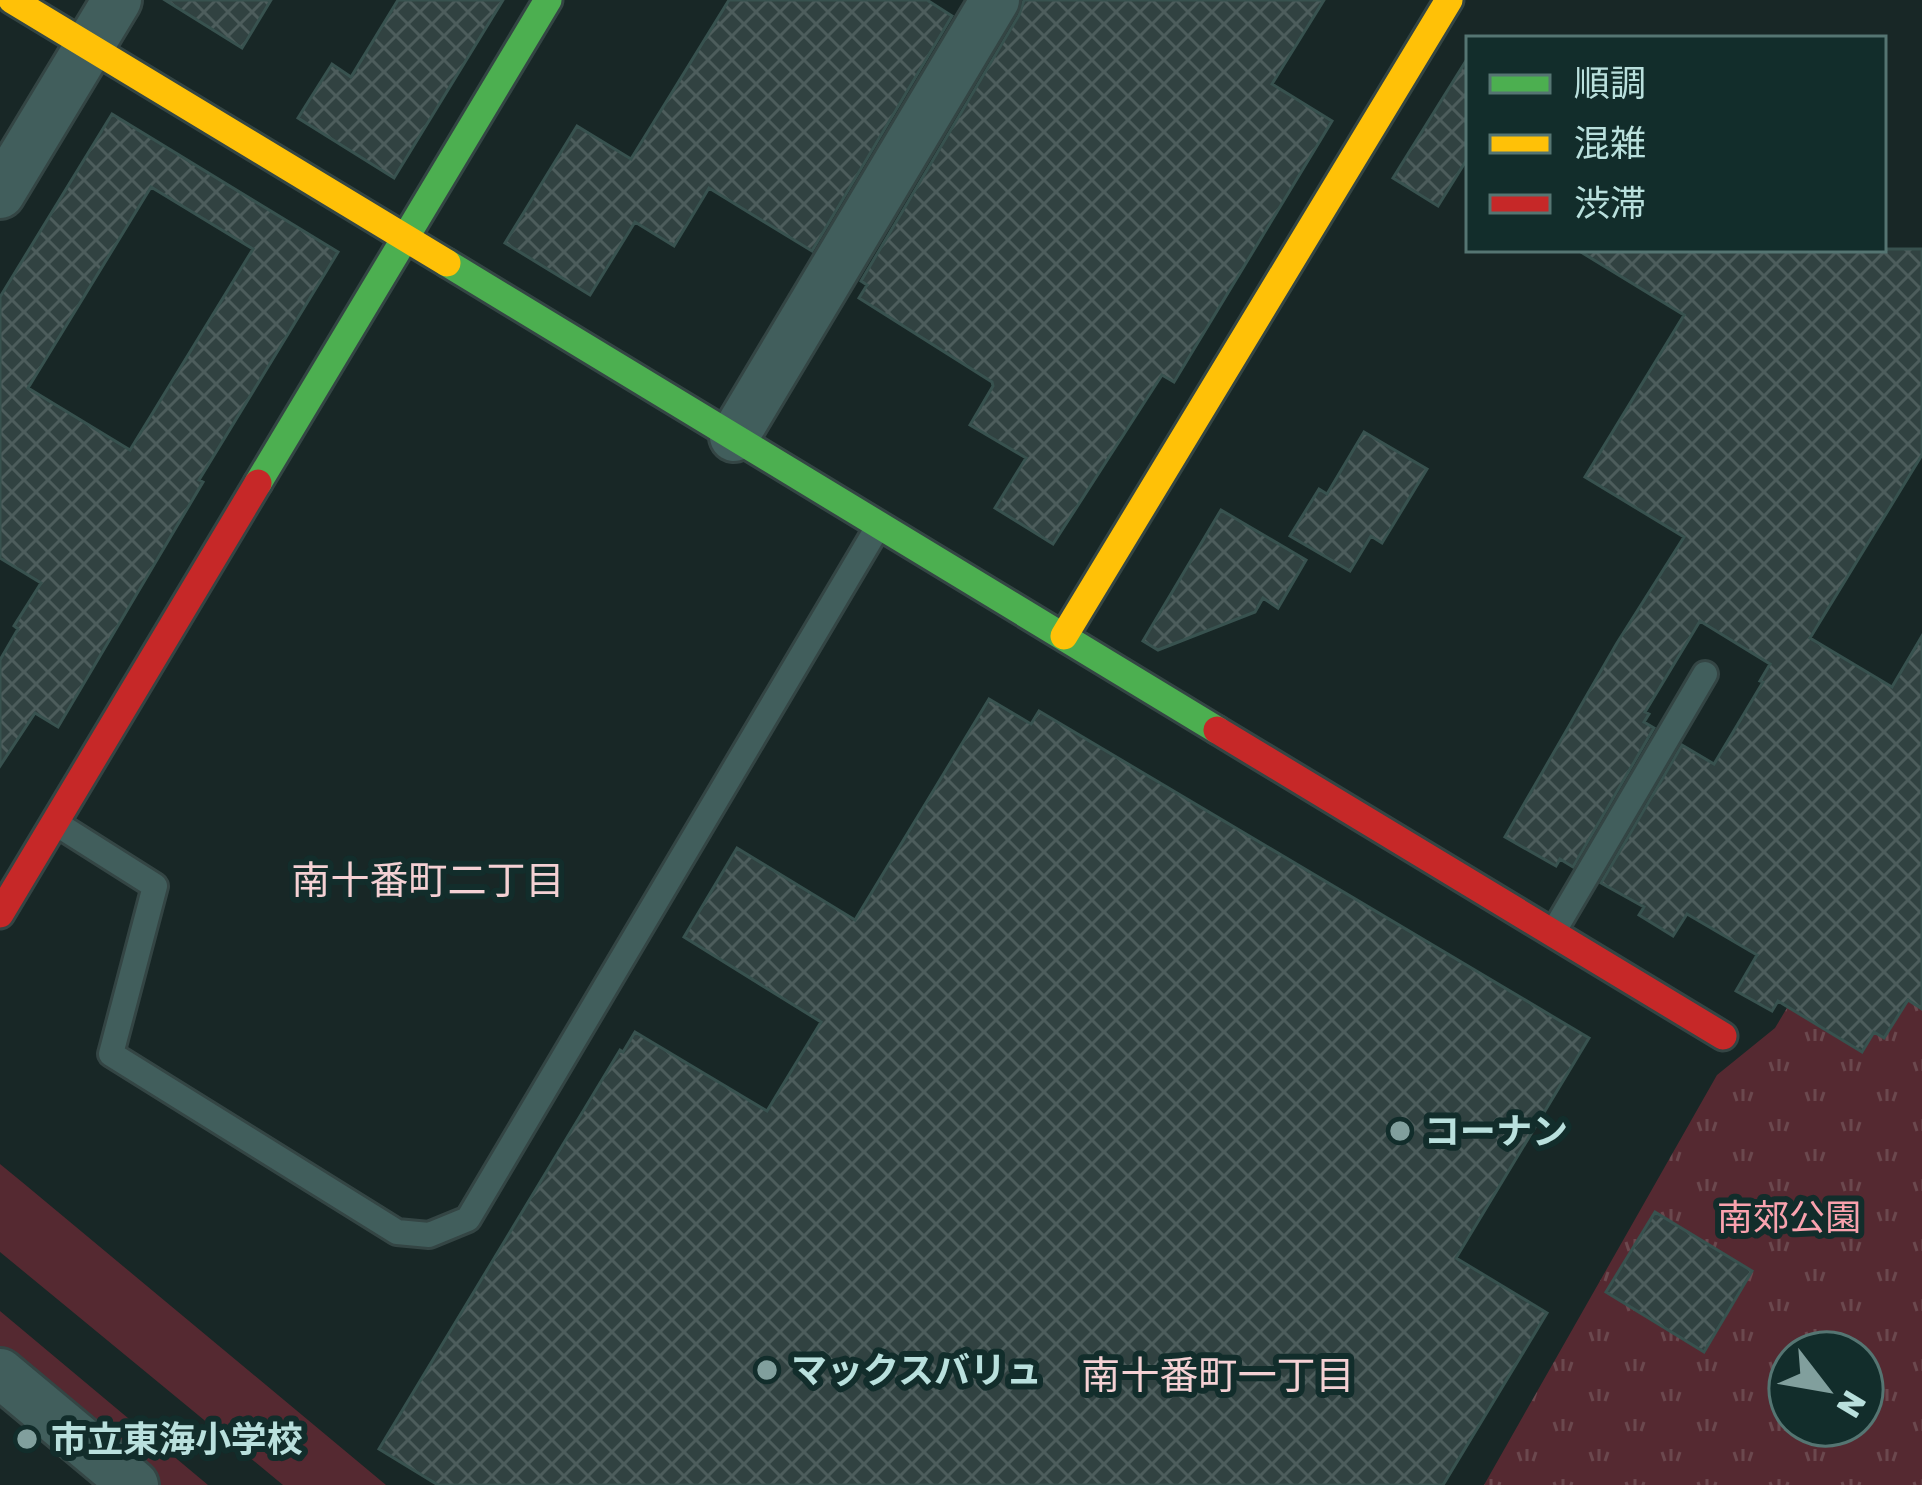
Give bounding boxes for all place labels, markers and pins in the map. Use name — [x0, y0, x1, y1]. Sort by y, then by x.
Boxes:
place label: コーナン — [1424, 1110, 1568, 1153]
marker: コーナン — [1387, 1118, 1413, 1144]
place label: マックスバリュ — [791, 1349, 1042, 1392]
marker: マックスバリュ — [754, 1357, 780, 1383]
place label: 市立東海小学校 — [51, 1418, 303, 1461]
marker: 市立東海小学校 — [14, 1426, 40, 1452]

